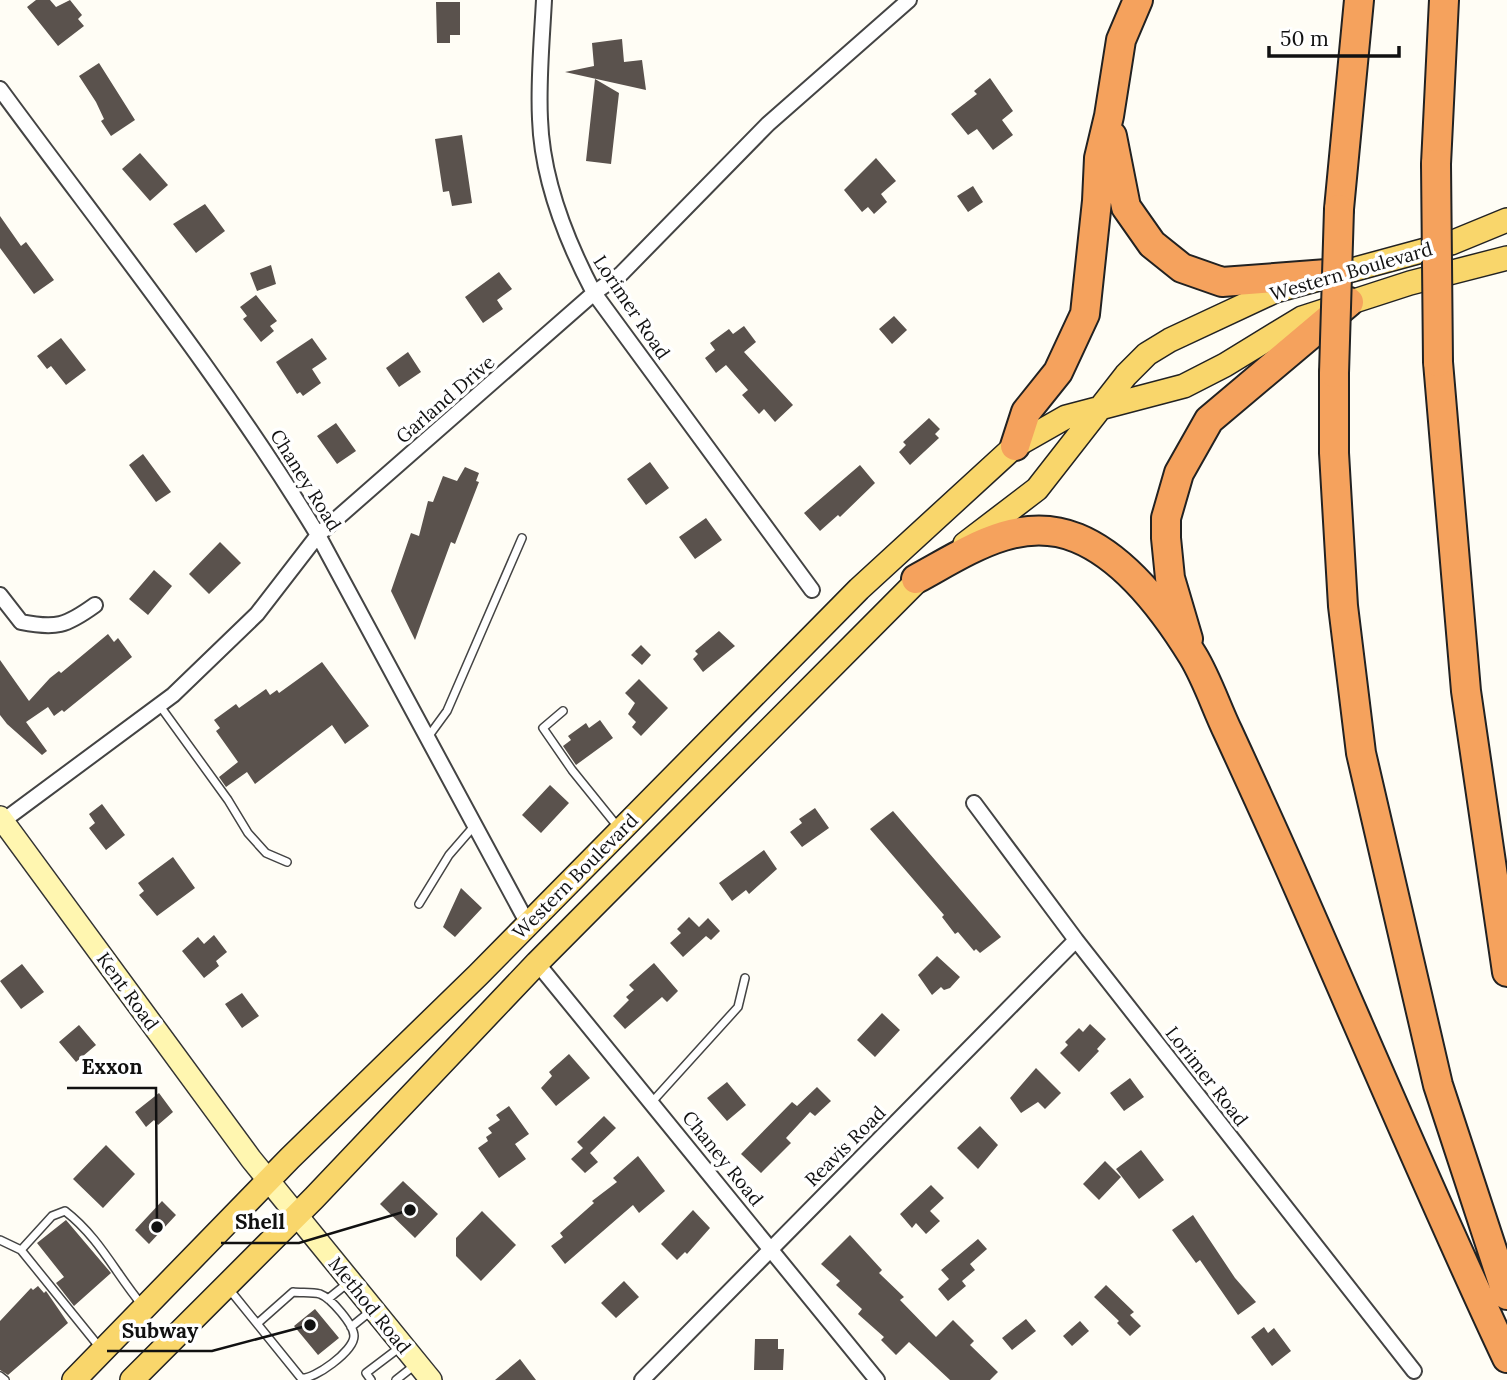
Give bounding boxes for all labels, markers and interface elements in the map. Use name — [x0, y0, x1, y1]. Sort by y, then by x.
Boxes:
scale bar — [1269, 14, 1398, 58]
text: 50 m — [1280, 25, 1329, 52]
street label: Western Boulevard — [1267, 236, 1435, 306]
street label: Lorimer Road — [588, 250, 676, 364]
street label: Garland Drive — [391, 350, 499, 448]
street label: Chaney Road — [265, 425, 347, 535]
street label: Western Boulevard — [507, 808, 643, 944]
street label: Kent Road — [92, 947, 164, 1035]
street label: Lorimer Road — [1161, 1021, 1253, 1131]
callout: Exxon — [67, 1046, 156, 1088]
text: Exxon — [81, 1053, 143, 1080]
street label: Reavis Road — [800, 1101, 890, 1191]
street label: Chaney Road — [677, 1106, 769, 1210]
callout: Shell — [221, 1201, 299, 1243]
text: Shell — [235, 1208, 285, 1235]
street label: Method Road — [324, 1252, 416, 1358]
callout: Subway — [107, 1309, 212, 1351]
text: Subway — [122, 1317, 199, 1344]

